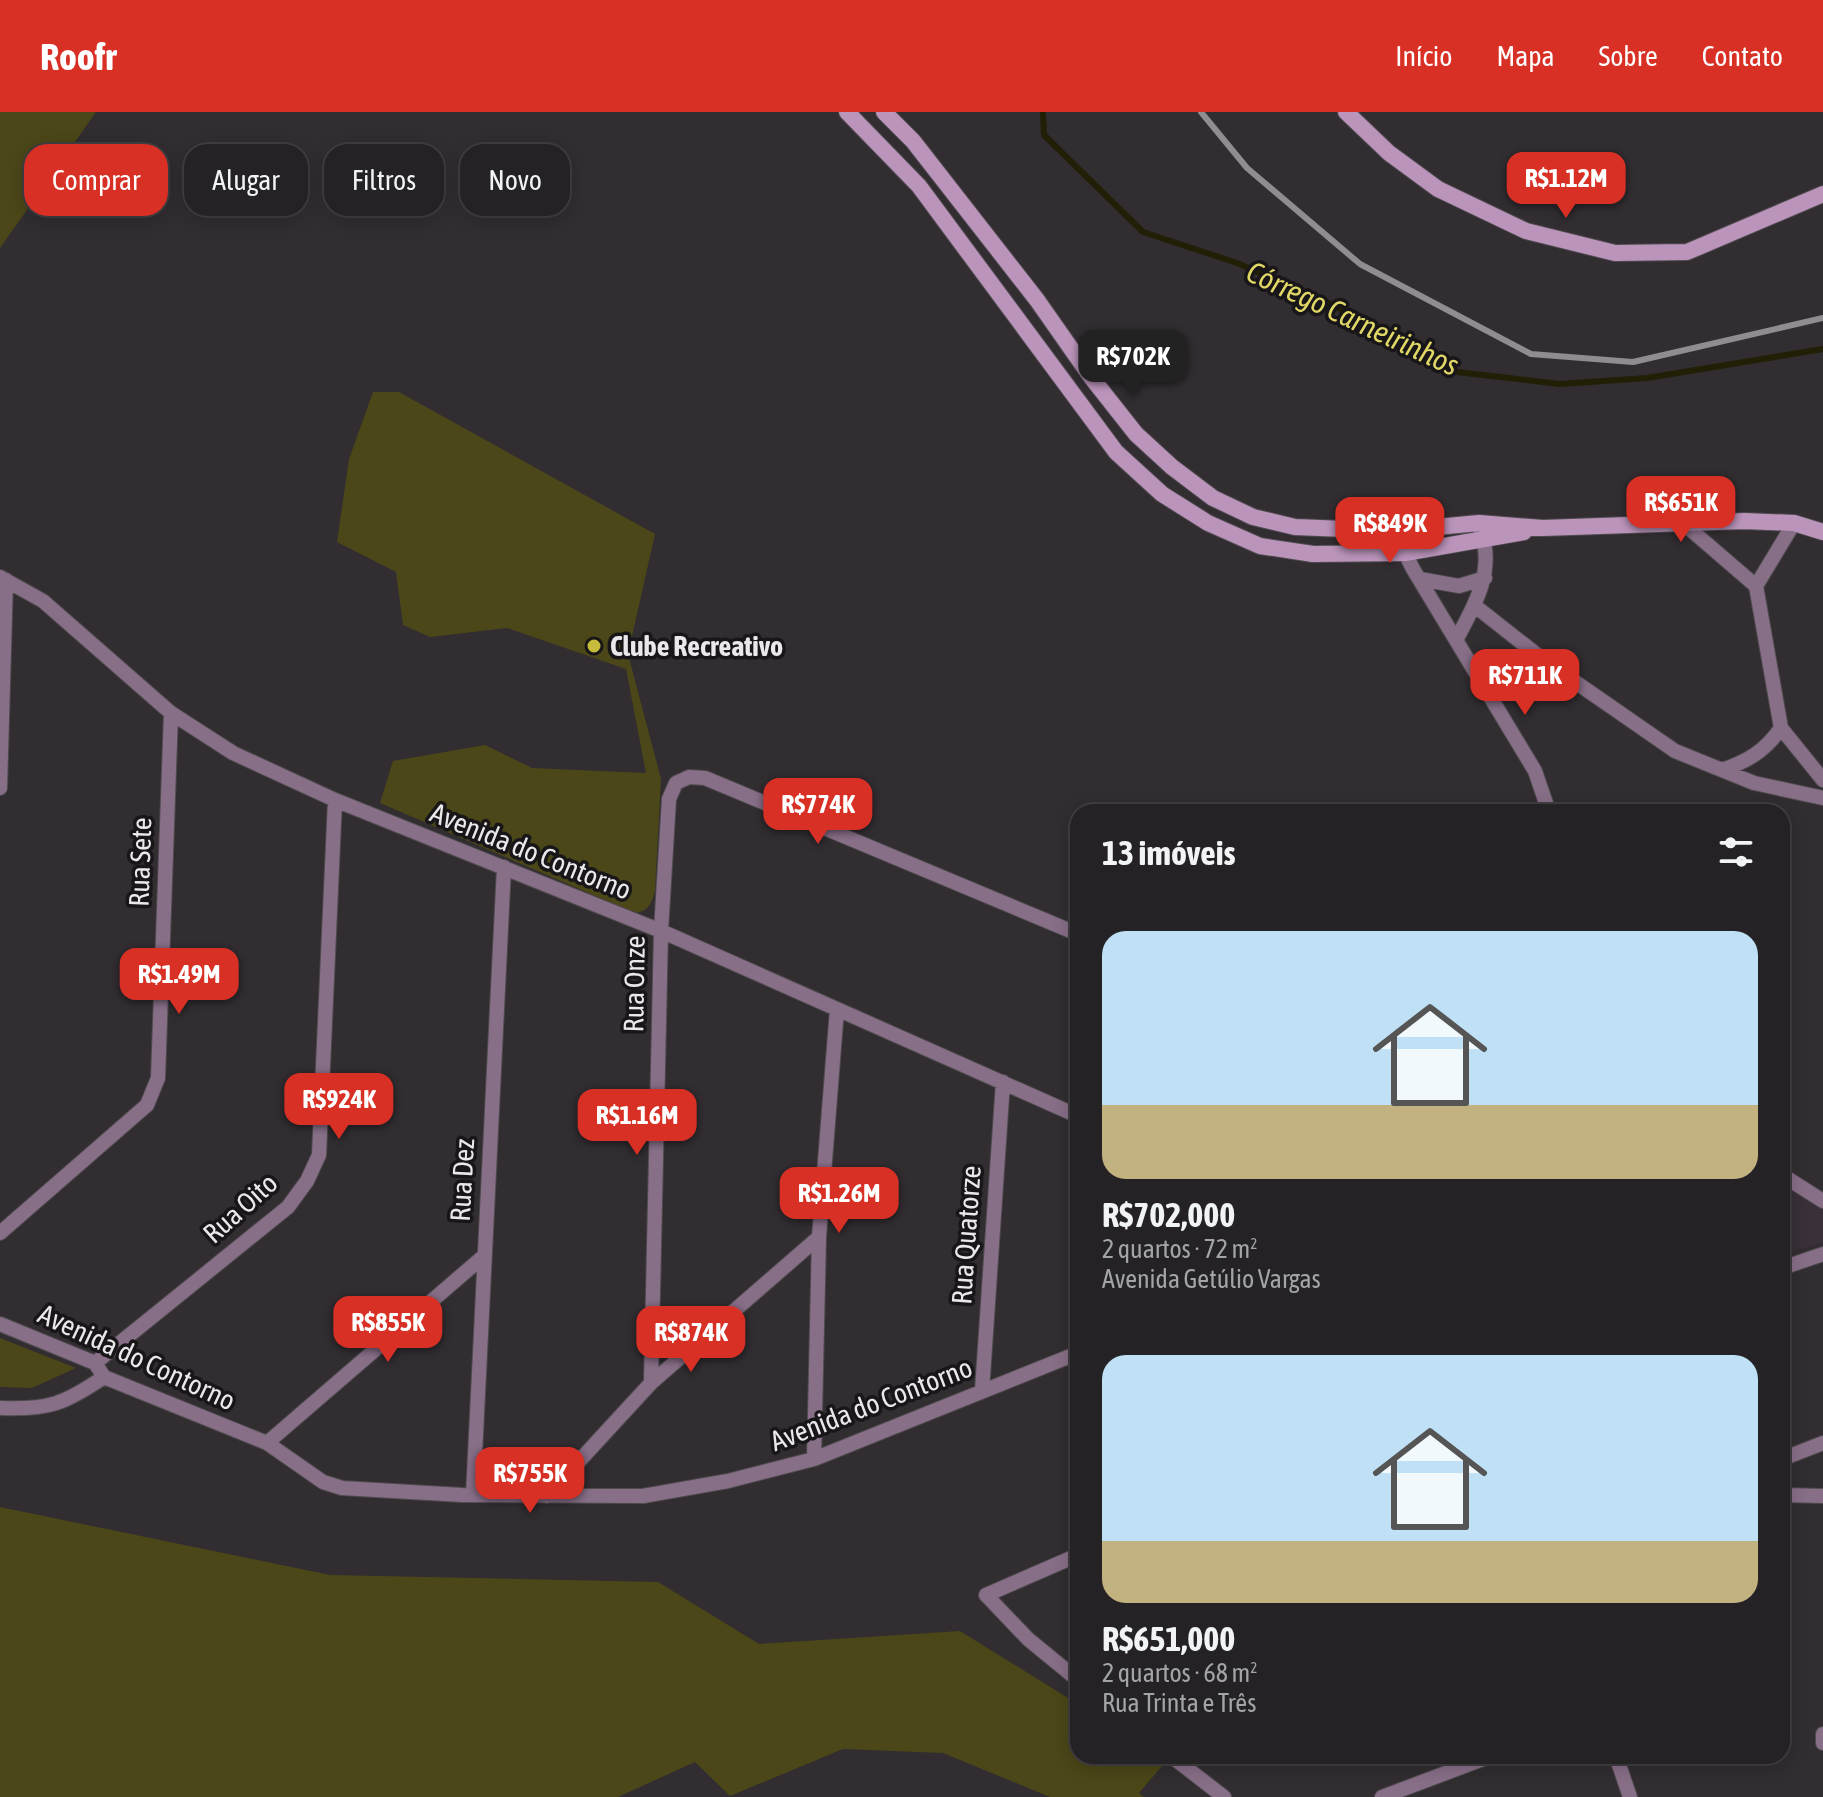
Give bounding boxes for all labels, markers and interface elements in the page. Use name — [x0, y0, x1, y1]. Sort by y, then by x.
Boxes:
text: Roofr — [40, 35, 116, 78]
text: Início — [1395, 40, 1452, 72]
text: Mapa — [1496, 40, 1554, 72]
text: Sobre — [1598, 40, 1658, 72]
text: Contato — [1702, 40, 1783, 72]
chip: Comprar — [24, 144, 168, 216]
chip: Alugar — [184, 144, 308, 216]
chip: Filtros — [324, 144, 444, 216]
chip: Novo — [460, 144, 570, 216]
pin: R$1.12M — [1492, 152, 1640, 220]
text: R$1.12M — [1525, 163, 1607, 193]
water label: Córrego Carneirinhos — [1242, 254, 1464, 382]
pin: R$702K — [1068, 330, 1198, 398]
text: R$702K — [1096, 341, 1170, 371]
pin: R$651K — [1616, 476, 1746, 544]
text: R$651K — [1644, 487, 1718, 517]
pin: R$849K — [1325, 497, 1455, 565]
text: R$849K — [1353, 508, 1427, 538]
place label: Clube Recreativo — [610, 630, 783, 662]
marker: Clube Recreativo — [585, 637, 603, 655]
pin: R$711K — [1460, 649, 1590, 717]
text: R$711K — [1488, 660, 1562, 690]
pin: R$774K — [753, 778, 883, 846]
text: R$774K — [781, 789, 855, 819]
street label: Avenida do Contorno — [426, 796, 636, 906]
street label: Rua Sete — [122, 817, 158, 907]
icon: filters — [1714, 830, 1758, 874]
text: 13 imóveis — [1102, 833, 1235, 872]
street label: Rua Onze — [617, 935, 651, 1033]
pin: R$1.49M — [105, 948, 253, 1016]
text: R$1.49M — [138, 959, 220, 989]
icon: home — [1358, 983, 1502, 1127]
pin: R$924K — [274, 1073, 404, 1141]
text: R$924K — [302, 1084, 376, 1114]
pin: R$1.16M — [563, 1089, 711, 1157]
text: R$1.16M — [596, 1100, 678, 1130]
street label: Rua Dez — [444, 1138, 480, 1222]
street label: Rua Quatorze — [945, 1165, 987, 1305]
street label: Rua Oito — [197, 1167, 283, 1249]
pin: R$1.26M — [765, 1167, 913, 1235]
text: R$1.26M — [798, 1178, 880, 1208]
text: R$702,000 — [1102, 1195, 1235, 1234]
text: 2 quartos · 72 m² — [1102, 1234, 1257, 1264]
text: Avenida Getúlio Vargas — [1102, 1264, 1321, 1294]
pin: R$855K — [323, 1296, 453, 1364]
street label: Avenida do Contorno — [34, 1297, 240, 1417]
pin: R$874K — [626, 1306, 756, 1374]
text: R$855K — [351, 1307, 425, 1337]
text: R$874K — [654, 1317, 728, 1347]
street label: Avenida do Contorno — [766, 1351, 976, 1457]
icon: home — [1358, 1407, 1502, 1551]
pin: R$755K — [465, 1447, 595, 1515]
text: R$755K — [493, 1458, 567, 1488]
text: R$651,000 — [1102, 1619, 1235, 1658]
text: 2 quartos · 68 m² — [1102, 1658, 1257, 1688]
text: Rua Trinta e Três — [1102, 1688, 1256, 1718]

